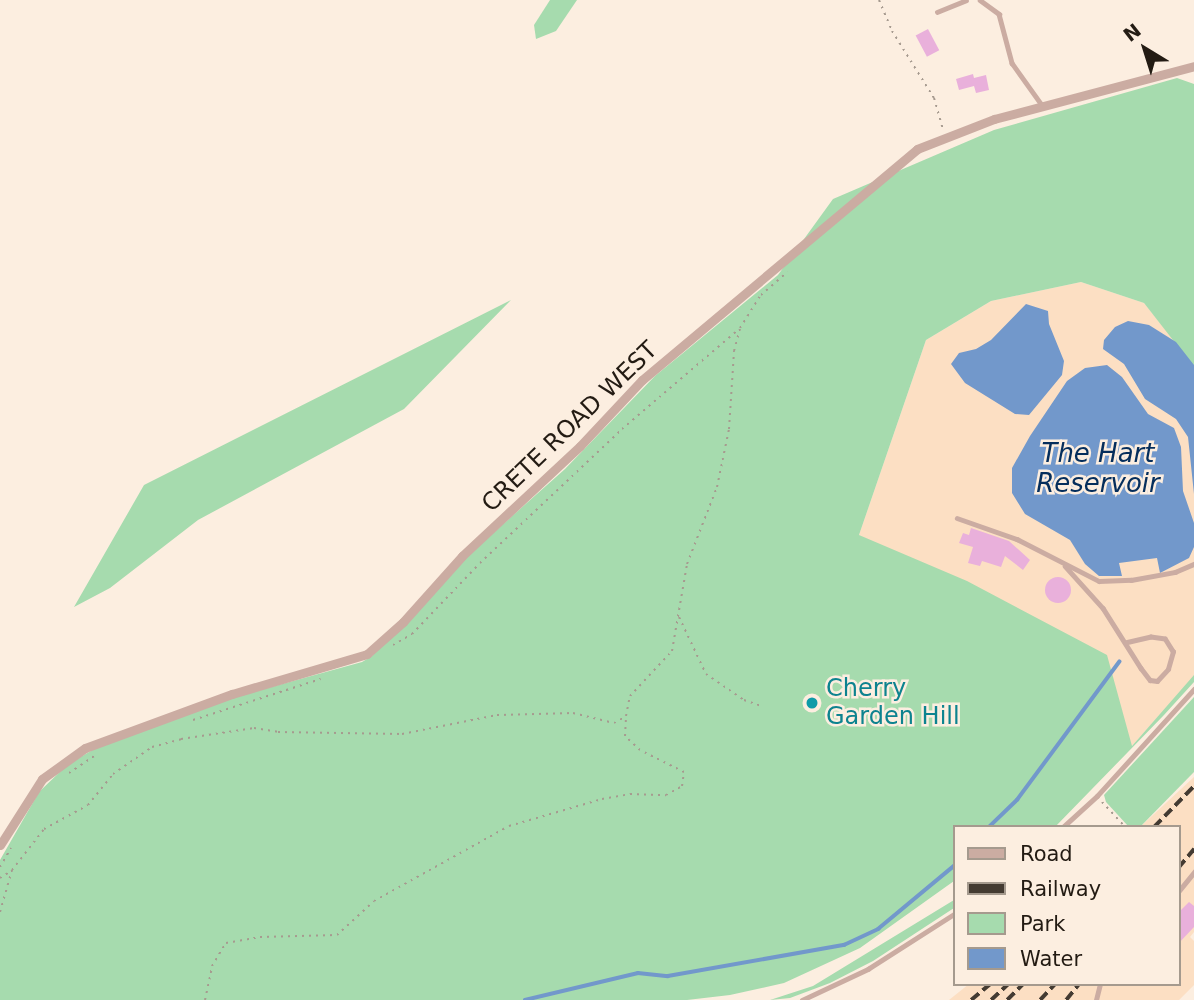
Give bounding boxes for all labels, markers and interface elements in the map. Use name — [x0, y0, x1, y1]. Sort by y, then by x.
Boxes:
north arrow — [1110, 14, 1180, 84]
text: N — [1119, 19, 1145, 46]
street label: CRETE ROAD WEST — [476, 336, 664, 518]
water label: The Hart Reservoir — [1036, 438, 1160, 500]
place label: Cherry Garden Hill — [826, 675, 960, 731]
marker: Cherry Garden Hill — [804, 695, 820, 711]
legend — [953, 825, 1180, 986]
text: Road — [1020, 842, 1073, 866]
text: Railway — [1020, 877, 1101, 901]
text: Park — [1020, 912, 1065, 936]
text: Water — [1020, 947, 1082, 971]

